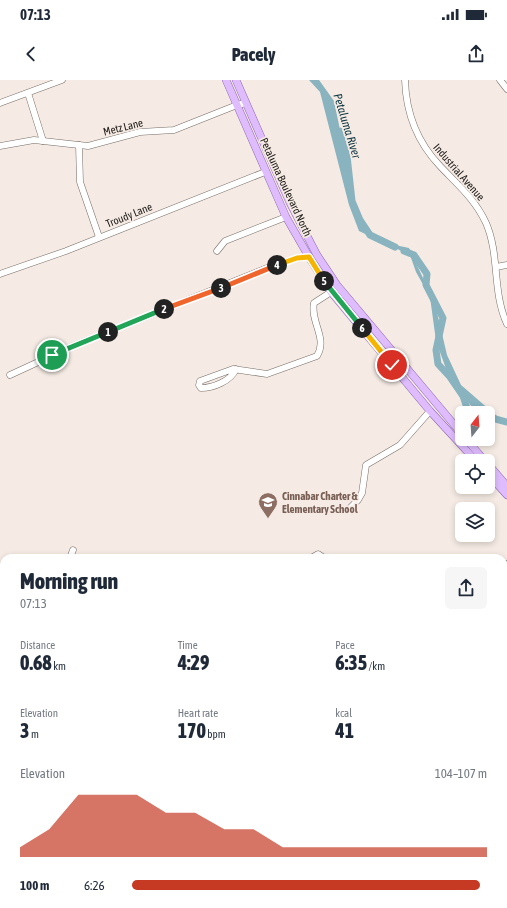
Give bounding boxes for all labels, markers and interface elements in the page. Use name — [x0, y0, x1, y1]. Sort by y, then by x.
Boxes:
text: 07:13 — [20, 6, 51, 23]
icon: back — [20, 43, 42, 65]
icon: share — [465, 43, 487, 65]
text: Pacely — [232, 44, 275, 65]
water label: Petaluma River — [330, 92, 364, 161]
street label: Metz Lane — [102, 116, 144, 138]
street label: Petaluma Boulevard North — [258, 136, 314, 238]
street label: Industrial Avenue — [431, 141, 487, 203]
street label: Troudy Lane — [104, 200, 154, 230]
pin: 4 — [267, 255, 287, 275]
text: 4 — [274, 259, 280, 271]
pin: 5 — [314, 271, 334, 291]
text: 5 — [321, 275, 327, 287]
pin: 3 — [211, 278, 231, 298]
text: 3 — [218, 282, 224, 294]
pin: 2 — [154, 299, 174, 319]
text: 2 — [161, 303, 167, 315]
pin: 6 — [352, 318, 372, 338]
pin: 1 — [98, 322, 118, 342]
text: 6 — [359, 322, 365, 334]
text: 1 — [105, 326, 111, 338]
pin — [35, 338, 69, 372]
icon: arrive — [41, 344, 63, 366]
pin — [375, 348, 409, 382]
icon: check — [381, 354, 403, 376]
north arrow — [455, 406, 495, 446]
map controls — [455, 406, 495, 542]
button: locate — [455, 454, 495, 494]
place label: Cinnabar Charter & Elementary School — [282, 490, 359, 515]
school or university icon: Cinnabar Charter & Elementary School — [257, 491, 279, 519]
button: layers — [455, 502, 495, 542]
button: share — [445, 567, 487, 609]
text: Morning run — [20, 568, 118, 594]
text: 07:13 — [20, 596, 47, 611]
text: Distance — [20, 639, 55, 651]
text: Time — [178, 639, 198, 651]
text: Pace — [335, 639, 355, 651]
text: 0.68 — [20, 651, 52, 674]
text: 4:29 — [178, 651, 209, 674]
text: 6:35 — [335, 651, 367, 674]
text: km — [52, 660, 66, 672]
text: /km — [367, 660, 385, 672]
text: Elevation — [20, 707, 58, 719]
text: Heart rate — [178, 707, 218, 719]
text: kcal — [335, 707, 352, 719]
text: 3 — [20, 719, 29, 742]
text: 170 — [178, 719, 206, 742]
text: 41 — [335, 719, 354, 742]
text: m — [29, 728, 39, 740]
text: bpm — [206, 728, 226, 740]
text: Elevation — [20, 766, 65, 781]
text: 104–107 m — [435, 766, 487, 781]
text: 100 m — [20, 878, 49, 893]
text: 6:26 — [84, 878, 105, 893]

